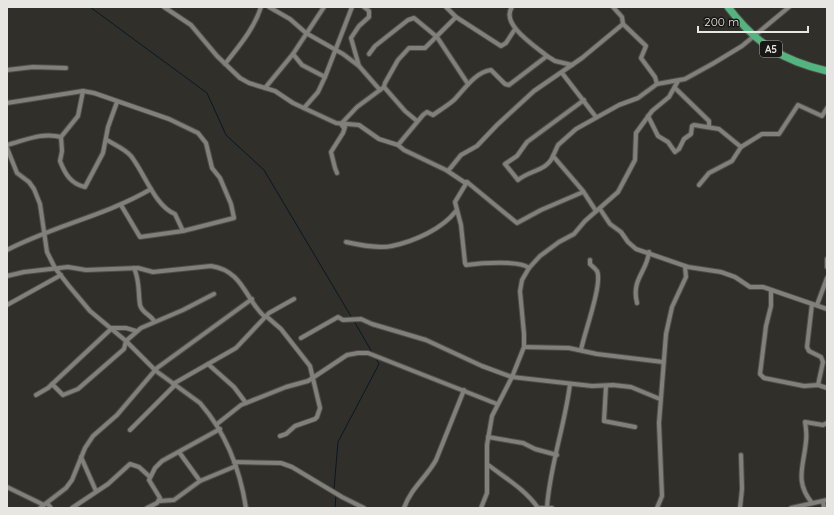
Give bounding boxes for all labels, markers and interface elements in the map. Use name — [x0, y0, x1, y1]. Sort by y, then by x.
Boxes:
scale bar — [698, 8, 808, 34]
text: 200 m — [704, 14, 739, 29]
road number: A5 — [760, 41, 782, 57]

